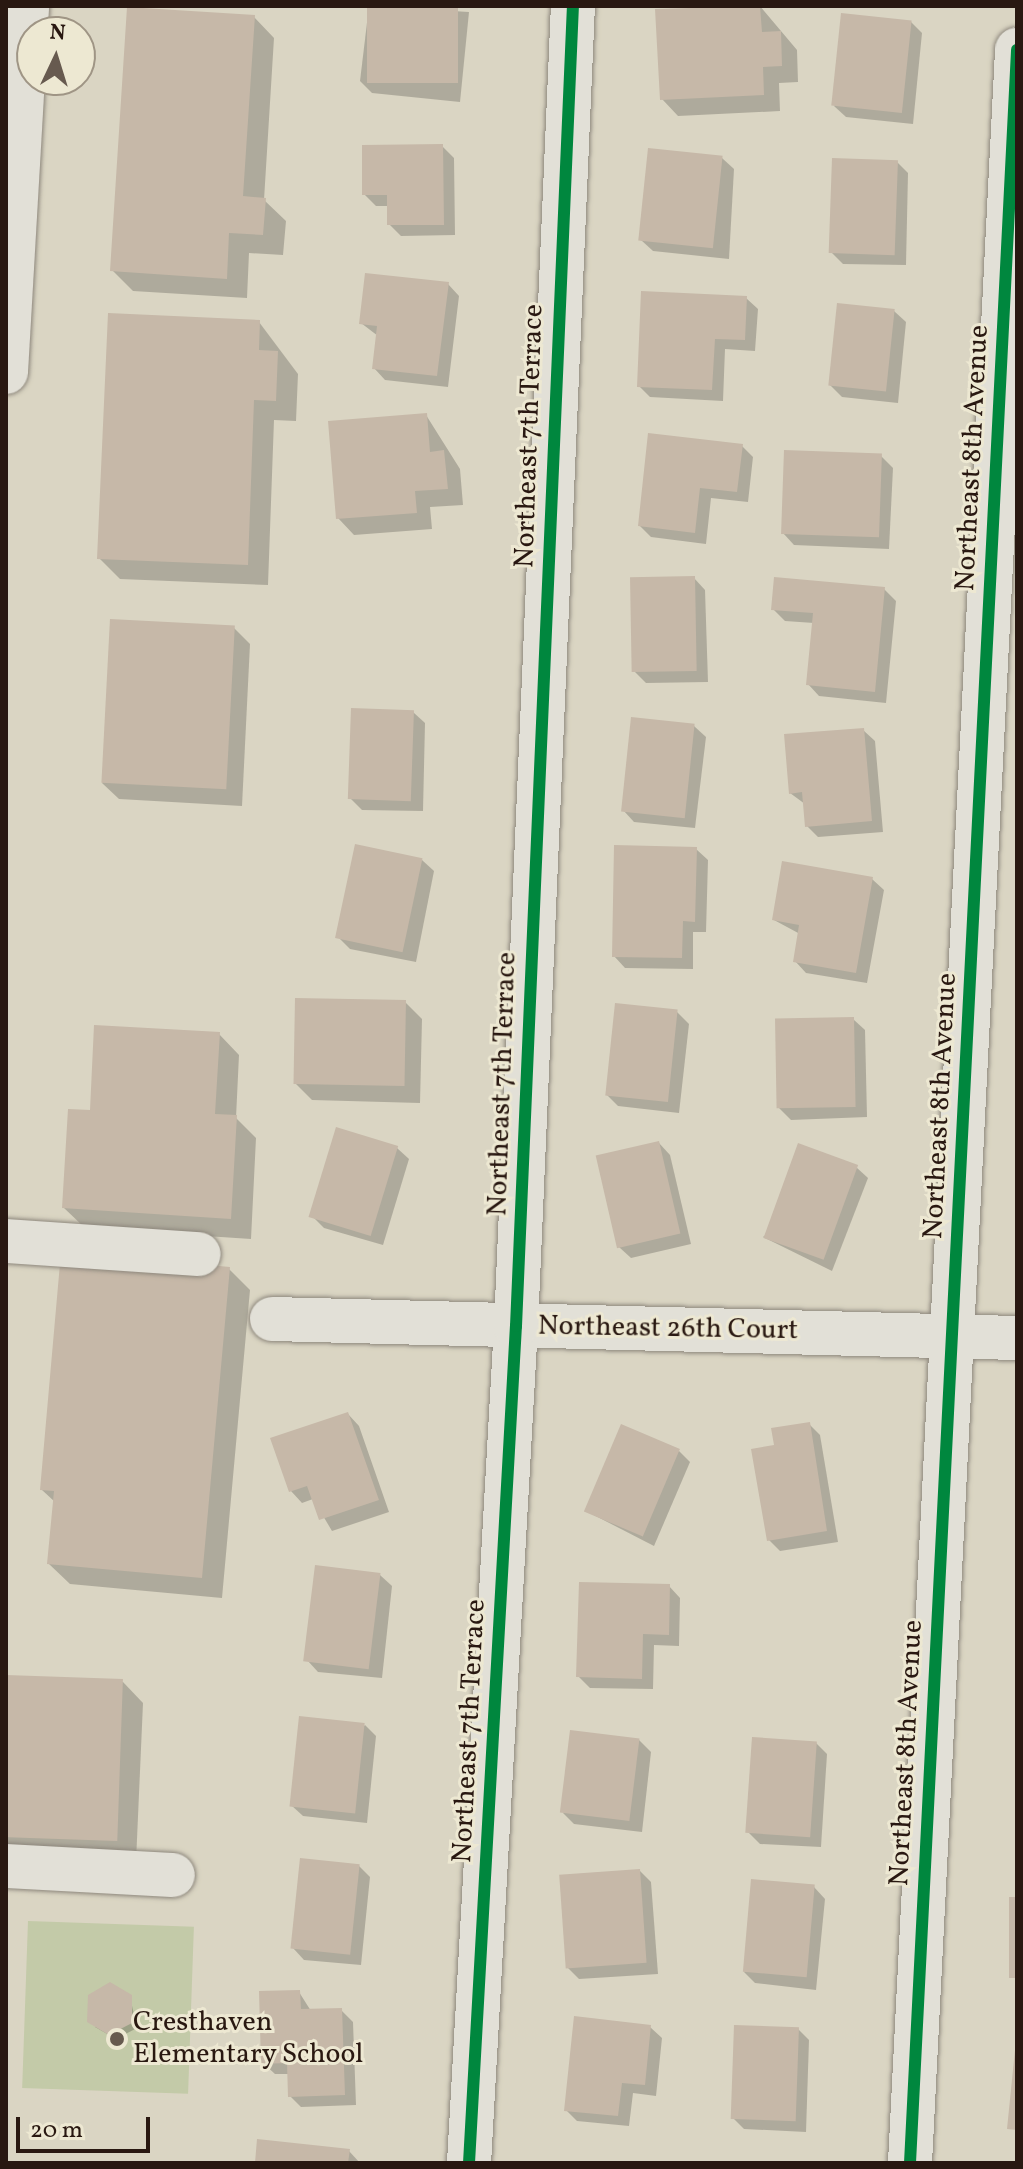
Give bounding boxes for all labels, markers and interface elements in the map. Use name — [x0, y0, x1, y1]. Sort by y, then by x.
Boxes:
north arrow — [16, 16, 96, 96]
text: N — [49, 18, 67, 50]
street label: Northeast 7th Terrace — [509, 303, 551, 569]
street label: Northeast 8th Avenue — [949, 324, 997, 592]
street label: Northeast 7th Terrace — [482, 951, 524, 1217]
street label: Northeast 8th Avenue — [917, 972, 965, 1240]
street label: Northeast 26th Court — [538, 1310, 798, 1348]
street label: Northeast 7th Terrace — [446, 1598, 494, 1864]
street label: Northeast 8th Avenue — [883, 1619, 931, 1887]
place label: Cresthaven Elementary School — [133, 2006, 364, 2072]
marker: Cresthaven Elementary School — [108, 2030, 126, 2048]
scale bar — [20, 2101, 154, 2151]
text: 20 m — [30, 2114, 83, 2148]

